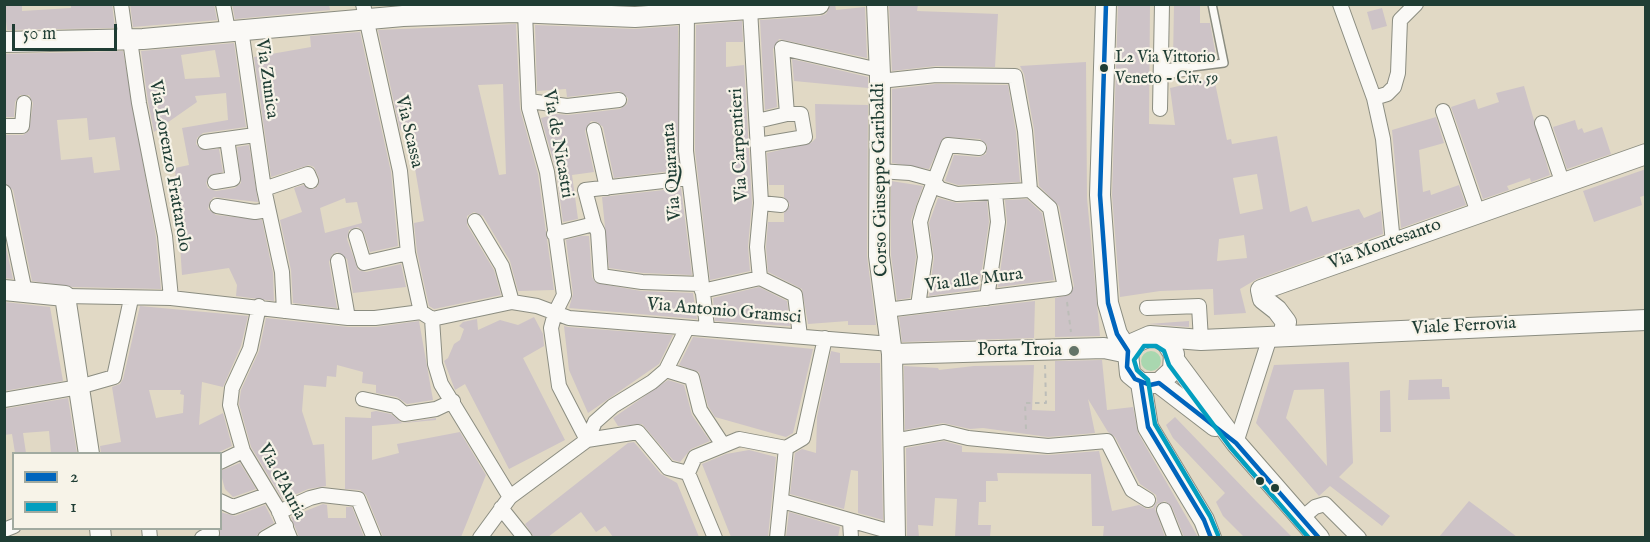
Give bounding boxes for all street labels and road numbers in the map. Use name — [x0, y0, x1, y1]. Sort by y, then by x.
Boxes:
street label: Via Zunica — [250, 38, 282, 120]
street label: Via Lorenzo Frattarolo — [143, 79, 195, 253]
street label: Corso Giuseppe Garibaldi — [869, 83, 893, 277]
street label: Via de Nicastri — [537, 88, 577, 200]
street label: Via Carpentieri — [726, 88, 754, 202]
street label: Via Scassa — [389, 94, 427, 170]
street label: Via Quaranta — [659, 122, 687, 222]
street label: Via Montesanto — [1326, 215, 1444, 275]
street label: Via alle Mura — [924, 264, 1024, 298]
street label: Via Antonio Gramsci — [646, 294, 802, 330]
street label: Viale Ferrovia — [1411, 313, 1517, 341]
street label: Via d'Auria — [252, 440, 310, 524]

